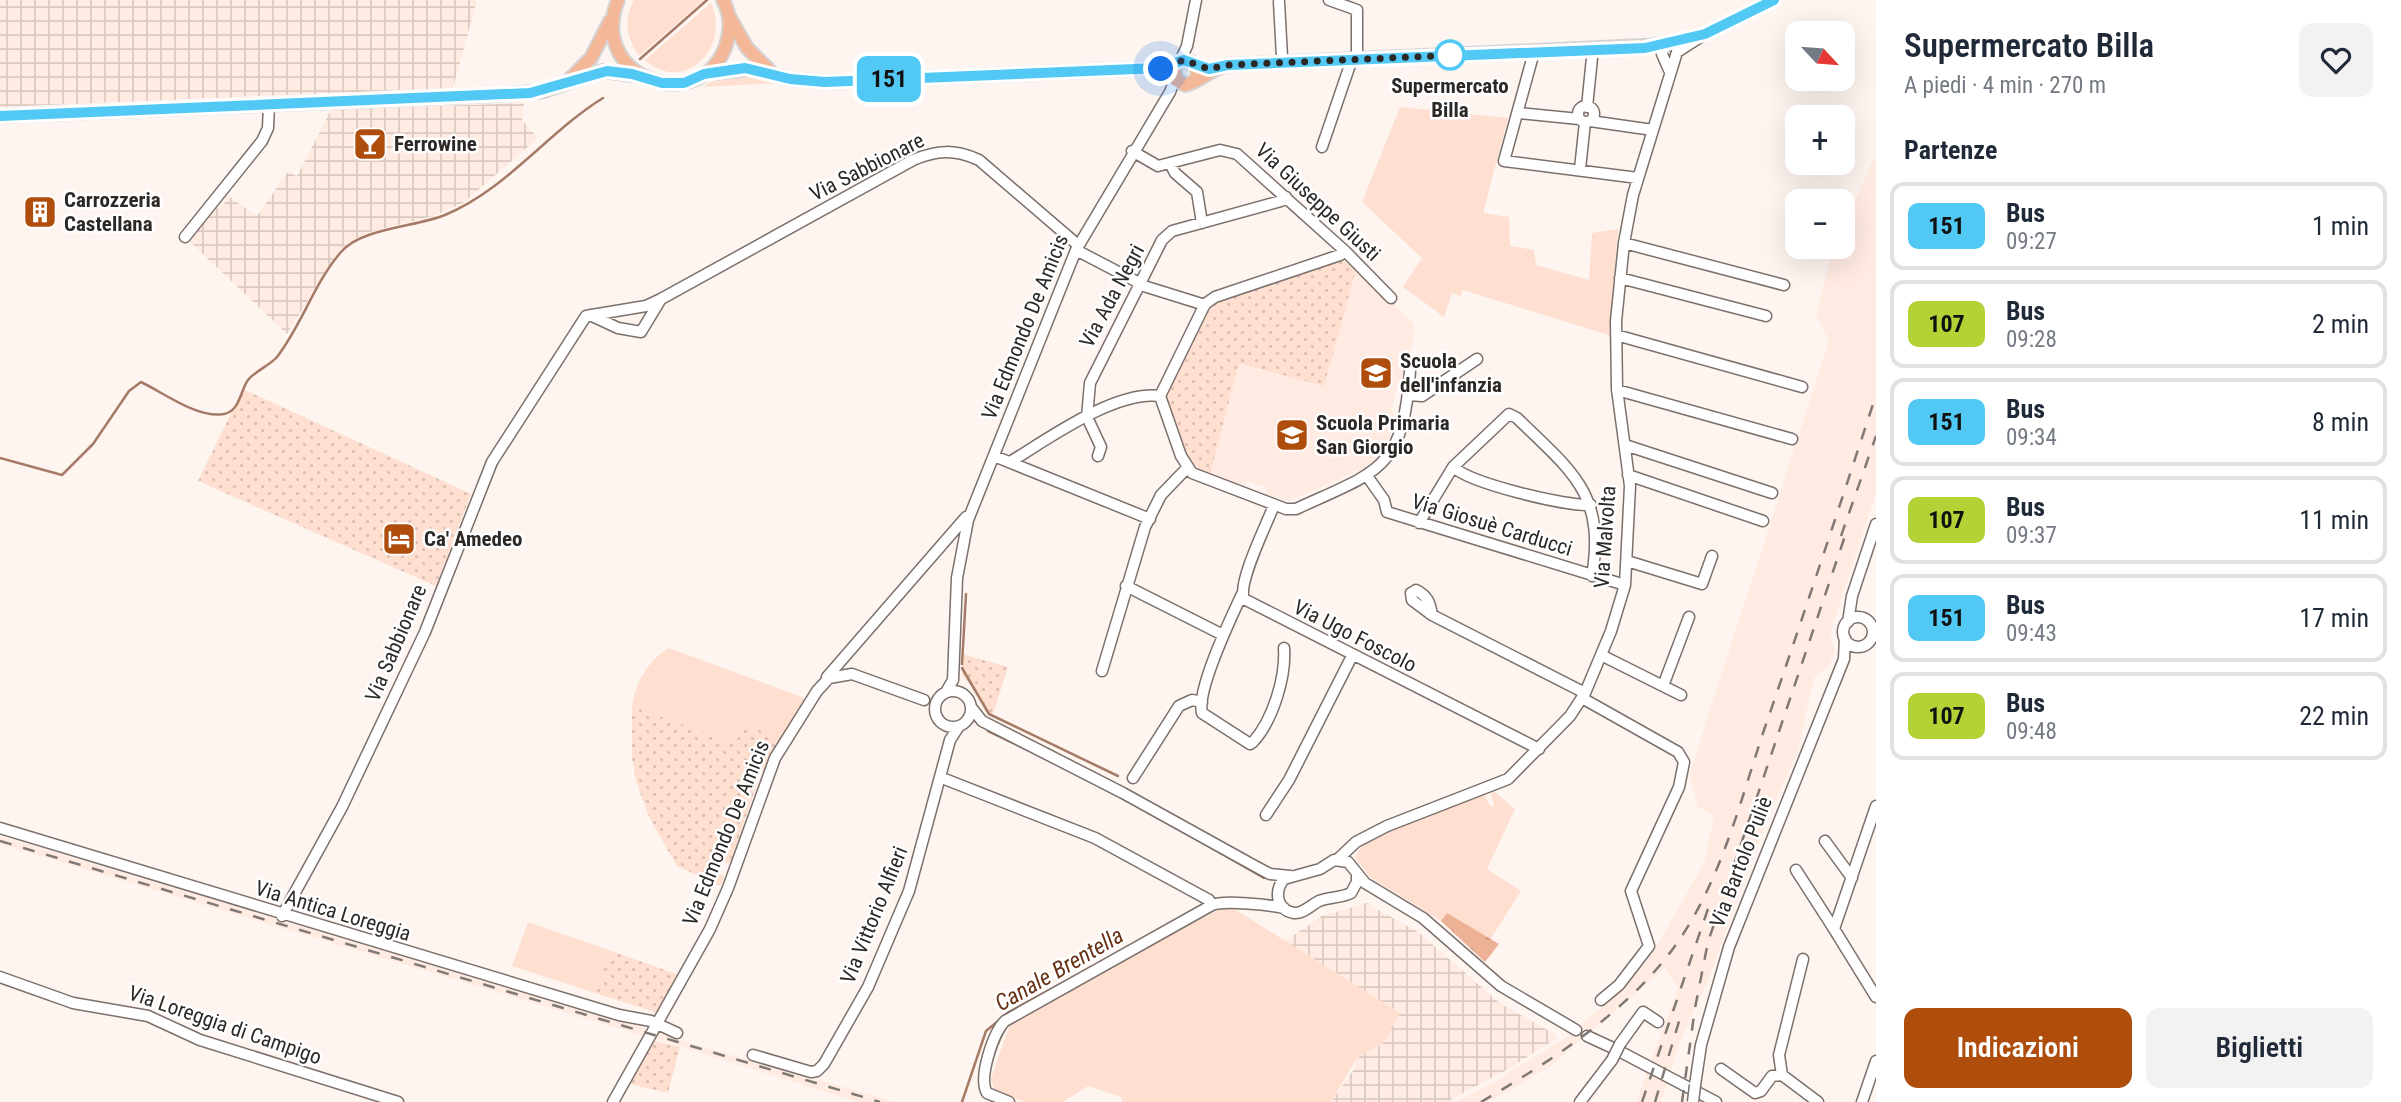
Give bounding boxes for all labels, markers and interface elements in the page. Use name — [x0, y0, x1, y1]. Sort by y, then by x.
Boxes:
north arrow — [1785, 21, 1855, 91]
map controls — [1785, 21, 1855, 259]
button: heart — [2299, 23, 2373, 97]
text: Supermercato Billa — [1904, 26, 2154, 65]
marker: Supermercato Billa — [1435, 40, 1465, 70]
your location — [1143, 51, 1178, 86]
line badge: 151 — [849, 56, 929, 102]
text: 151 — [871, 65, 907, 93]
text: A piedi · 4 min · 270 m — [1904, 72, 2106, 99]
place label: Supermercato Billa — [1391, 74, 1509, 122]
button: + — [1785, 105, 1855, 175]
bar icon: Ferrowine — [351, 125, 389, 163]
street label: Via Sabbionare — [806, 128, 928, 206]
place label: Ferrowine — [394, 132, 477, 156]
text: Partenze — [1904, 135, 1997, 165]
street label: Via Giuseppe Giusti — [1251, 138, 1385, 266]
place label: Carrozzeria Castellana — [64, 188, 161, 236]
button: − — [1785, 189, 1855, 259]
building icon: Carrozzeria Castellana — [21, 193, 59, 231]
text: Bus — [2006, 198, 2045, 228]
text: 1 min — [2312, 211, 2369, 241]
text: 151 — [1928, 212, 1965, 240]
text: 09:27 — [2006, 228, 2057, 255]
street label: Via Edmondo De Amicis — [977, 231, 1073, 423]
street label: Via Ada Negri — [1075, 240, 1149, 352]
text: Bus — [2006, 296, 2045, 326]
text: 2 min — [2312, 309, 2369, 339]
text: 107 — [1928, 310, 1965, 338]
text: 09:28 — [2006, 326, 2057, 353]
place label: Scuola dell'infanzia — [1400, 349, 1502, 397]
school or university icon: Scuola dell'infanzia — [1357, 354, 1395, 392]
text: Bus — [2006, 394, 2045, 424]
text: 8 min — [2312, 407, 2369, 437]
text: 151 — [1928, 408, 1965, 436]
place label: Scuola Primaria San Giorgio — [1316, 411, 1450, 459]
school or university icon: Scuola Primaria San Giorgio — [1273, 416, 1311, 454]
text: 09:34 — [2006, 424, 2057, 451]
street label: Via Malvolta — [1589, 485, 1621, 589]
street label: Via Giosuè Carducci — [1409, 489, 1575, 561]
text: Bus — [2006, 492, 2045, 522]
text: 11 min — [2299, 505, 2369, 535]
text: 107 — [1928, 506, 1965, 534]
hotel icon: Ca' Amedeo — [380, 520, 418, 558]
text: 09:37 — [2006, 522, 2057, 549]
place label: Ca' Amedeo — [424, 527, 523, 551]
street label: Via Sabbionare — [361, 581, 431, 705]
text: Bus — [2006, 590, 2045, 620]
street label: Via Ugo Foscolo — [1290, 595, 1420, 677]
text: 17 min — [2299, 603, 2369, 633]
text: 151 — [1928, 604, 1965, 632]
text: 09:43 — [2006, 620, 2057, 647]
text: Bus — [2006, 688, 2045, 718]
text: 22 min — [2299, 701, 2369, 731]
text: 107 — [1928, 702, 1965, 730]
text: 09:48 — [2006, 718, 2057, 745]
street label: Via Edmondo De Amicis — [678, 737, 774, 929]
street label: Via Bartolo Puliè — [1705, 793, 1777, 931]
street label: Via Vittorio Alfieri — [836, 843, 912, 987]
street label: Via Antica Loreggia — [252, 876, 414, 946]
water label: Canale Brentella — [990, 922, 1128, 1017]
street label: Via Loreggia di Campigo — [125, 981, 325, 1069]
button: Indicazioni — [1904, 1008, 2132, 1088]
button: Biglietti — [2146, 1008, 2373, 1088]

